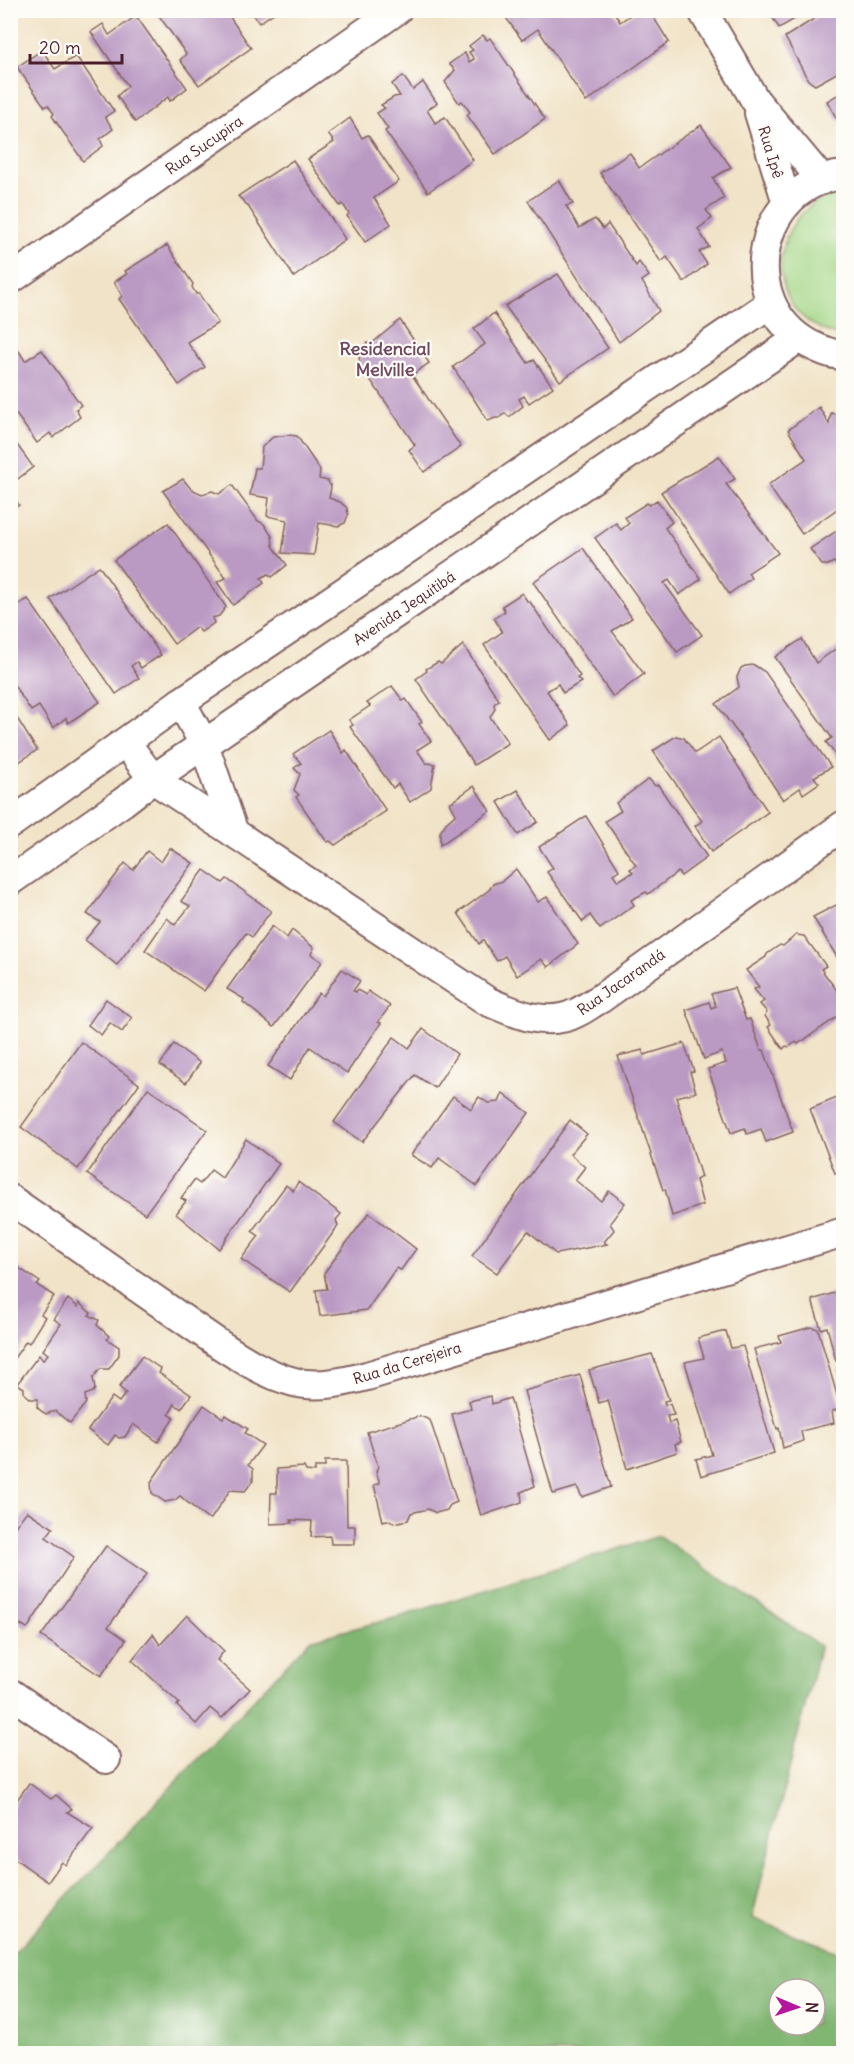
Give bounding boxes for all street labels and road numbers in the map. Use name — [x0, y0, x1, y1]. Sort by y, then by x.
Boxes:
street label: Rua Sucupira — [162, 111, 247, 179]
street label: Rua Ipê — [754, 124, 788, 180]
street label: Avenida Jequitibá — [349, 567, 459, 649]
street label: Rua Jacarandá — [573, 944, 669, 1019]
street label: Rua da Cerejeira — [351, 1337, 464, 1388]

